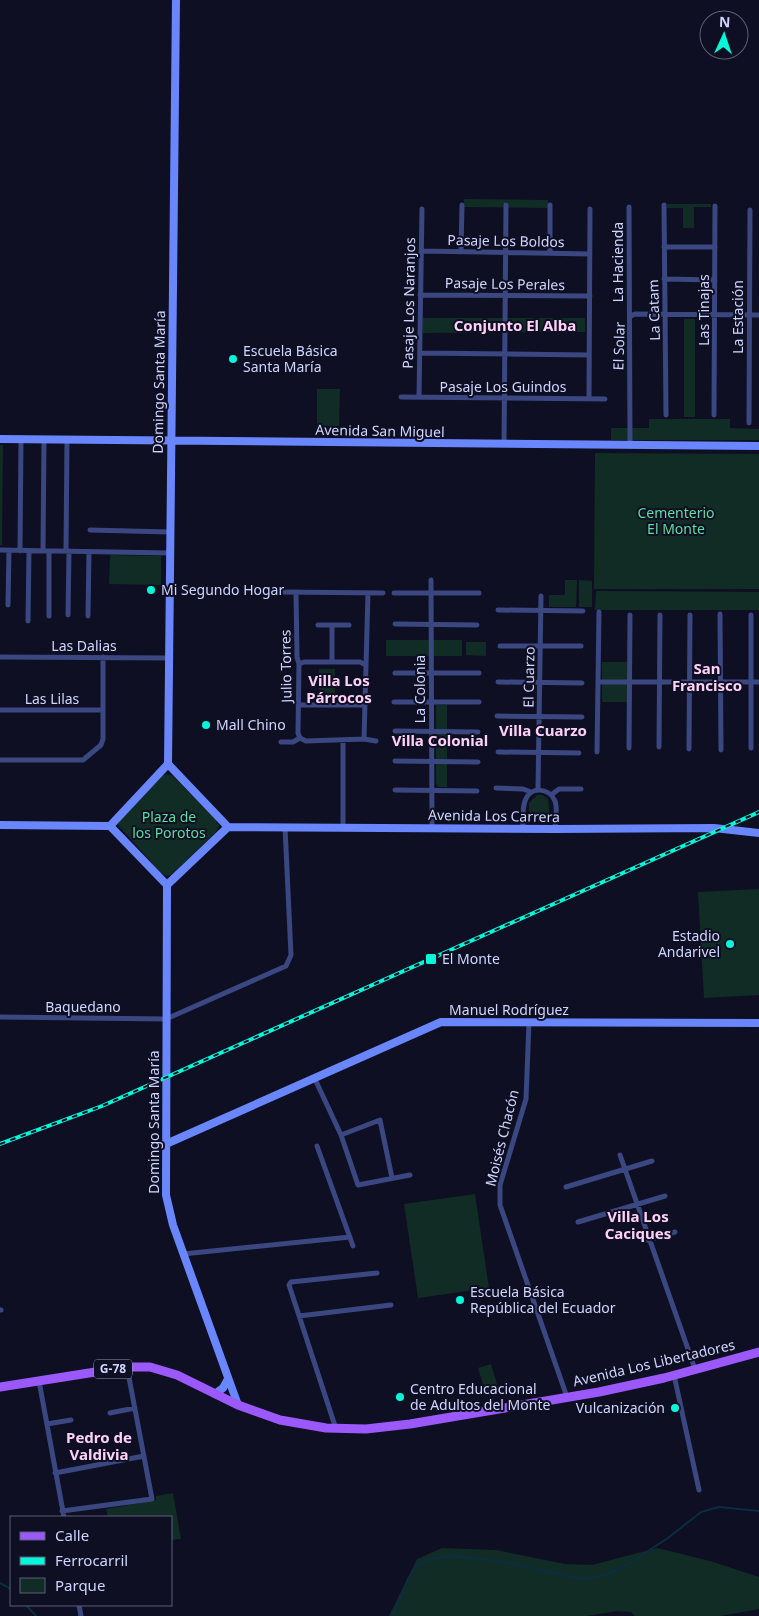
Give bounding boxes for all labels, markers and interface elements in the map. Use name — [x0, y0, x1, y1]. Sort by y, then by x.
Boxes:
north arrow — [699, 10, 749, 60]
text: N — [719, 12, 731, 31]
street label: La Hacienda — [608, 222, 627, 302]
street label: Pasaje Los Boldos — [447, 230, 565, 251]
street label: Pasaje Los Naranjos — [398, 237, 419, 369]
street label: Pasaje Los Perales — [445, 273, 566, 294]
street label: Las Tinajas — [694, 274, 713, 346]
street label: La Catam — [643, 279, 664, 341]
street label: La Estación — [728, 280, 747, 354]
street label: Domingo Santa María — [148, 310, 169, 454]
district label: Conjunto El Alba — [454, 315, 576, 335]
street label: El Solar — [608, 321, 629, 371]
place label: Escuela Básica Santa María — [243, 341, 338, 376]
marker: Escuela Básica Santa María — [227, 353, 239, 365]
street label: Pasaje Los Guindos — [439, 377, 567, 396]
street label: Avenida San Miguel — [315, 420, 445, 441]
park label: Cementerio El Monte — [637, 503, 715, 538]
place label: Mi Segundo Hogar — [161, 580, 284, 599]
marker: Mi Segundo Hogar — [145, 584, 157, 596]
street label: Julio Torres — [275, 629, 296, 705]
street label: Las Dalias — [51, 636, 117, 655]
street label: El Cuarzo — [518, 646, 539, 708]
street label: La Colonia — [410, 655, 429, 723]
district label: San Francisco — [672, 658, 742, 695]
district label: Villa Los Párrocos — [306, 670, 372, 707]
street label: Las Lilas — [25, 689, 80, 708]
place label: Mall Chino — [216, 715, 286, 734]
marker: Mall Chino — [200, 719, 212, 731]
district label: Villa Cuarzo — [499, 720, 587, 740]
district label: Villa Colonial — [392, 730, 488, 750]
street label: Avenida Los Carrera — [428, 805, 560, 826]
park label: Plaza de los Porotos — [132, 807, 206, 842]
place label: Estadio Andarivel — [658, 926, 720, 961]
marker: Estadio Andarivel — [724, 938, 736, 950]
place label: El Monte — [442, 949, 500, 968]
marker: El Monte — [424, 952, 438, 966]
street label: Baquedano — [45, 997, 121, 1016]
street label: Manuel Rodríguez — [449, 1000, 569, 1019]
street label: Domingo Santa María — [144, 1050, 163, 1194]
street label: Moisés Chacón — [480, 1088, 523, 1188]
district label: Villa Los Caciques — [605, 1206, 671, 1243]
place label: Escuela Básica República del Ecuador — [470, 1282, 616, 1317]
marker: Escuela Básica República del Ecuador — [454, 1294, 466, 1306]
street label: Avenida Los Libertadores — [571, 1335, 737, 1390]
road number: G-78 — [94, 1360, 132, 1378]
place label: Centro Educacional de Adultos del Monte — [410, 1379, 550, 1414]
marker: Centro Educacional de Adultos del Monte — [394, 1391, 406, 1403]
place label: Vulcanización — [576, 1398, 665, 1417]
marker: Vulcanización — [669, 1402, 681, 1414]
district label: Pedro de Valdivia — [66, 1427, 132, 1464]
legend — [10, 1516, 172, 1606]
text: Calle — [55, 1525, 89, 1545]
text: Ferrocarril — [55, 1550, 128, 1570]
text: Parque — [55, 1575, 105, 1595]

